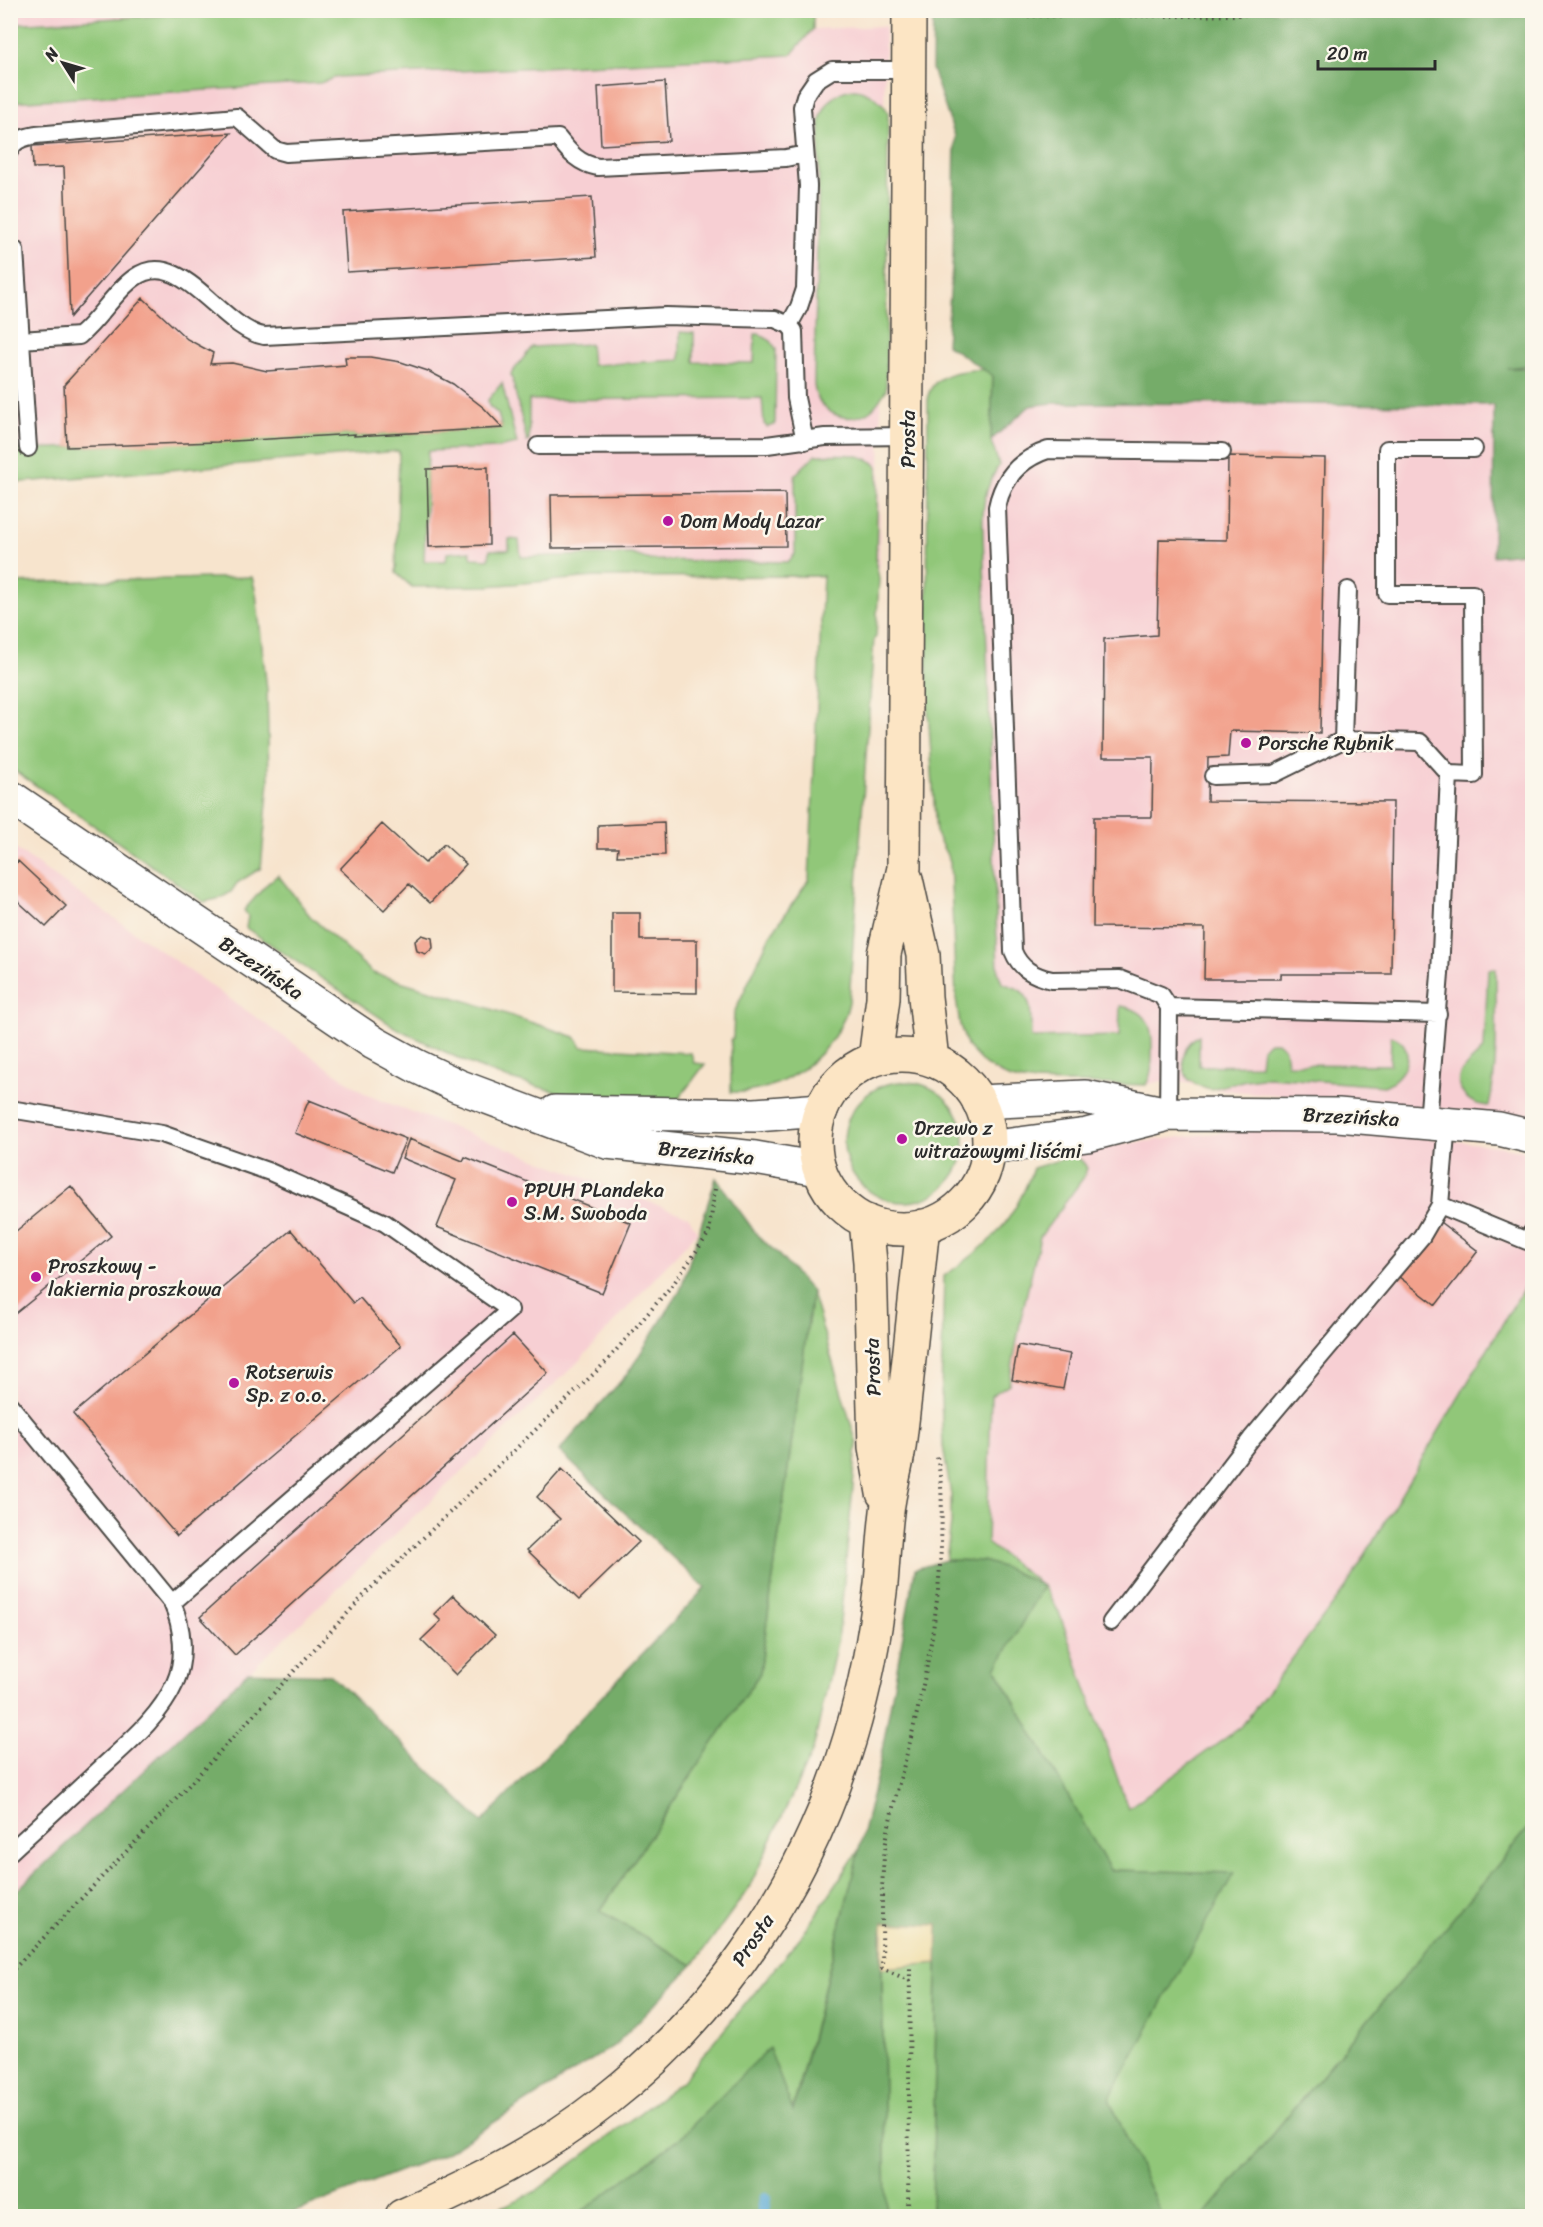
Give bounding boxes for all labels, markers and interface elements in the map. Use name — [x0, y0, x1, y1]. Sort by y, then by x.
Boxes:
north arrow — [33, 33, 93, 93]
scale bar — [1318, 33, 1435, 71]
text: 20 m — [1327, 38, 1367, 70]
text: N — [36, 40, 67, 68]
street label: Prosta — [891, 409, 926, 468]
place label: Dom Mody Lazar — [680, 504, 825, 539]
marker: Dom Mody Lazar — [661, 514, 675, 528]
place label: Porsche Rybnik — [1258, 726, 1394, 761]
marker: Porsche Rybnik — [1239, 736, 1253, 750]
street label: Brzezińska — [211, 927, 311, 1009]
street label: Brzezińska — [1302, 1097, 1400, 1137]
place label: Drzewo z witrażowymi liśćmi — [914, 1111, 1082, 1169]
street label: Brzezińska — [656, 1131, 756, 1175]
marker: Drzewo z witrażowymi liśćmi — [895, 1132, 909, 1146]
place label: PPUH PLandeka S.M. Swoboda — [524, 1173, 664, 1231]
marker: PPUH PLandeka S.M. Swoboda — [505, 1195, 519, 1209]
place label: Proszkowy - lakiernia proszkowa — [48, 1249, 222, 1307]
marker: Proszkowy - lakiernia proszkowa — [29, 1270, 43, 1284]
street label: Prosta — [854, 1337, 891, 1396]
place label: Rotserwis Sp. z o.o. — [246, 1355, 334, 1413]
marker: Rotserwis Sp. z o.o. — [227, 1376, 241, 1390]
street label: Prosta — [722, 1905, 784, 1974]

